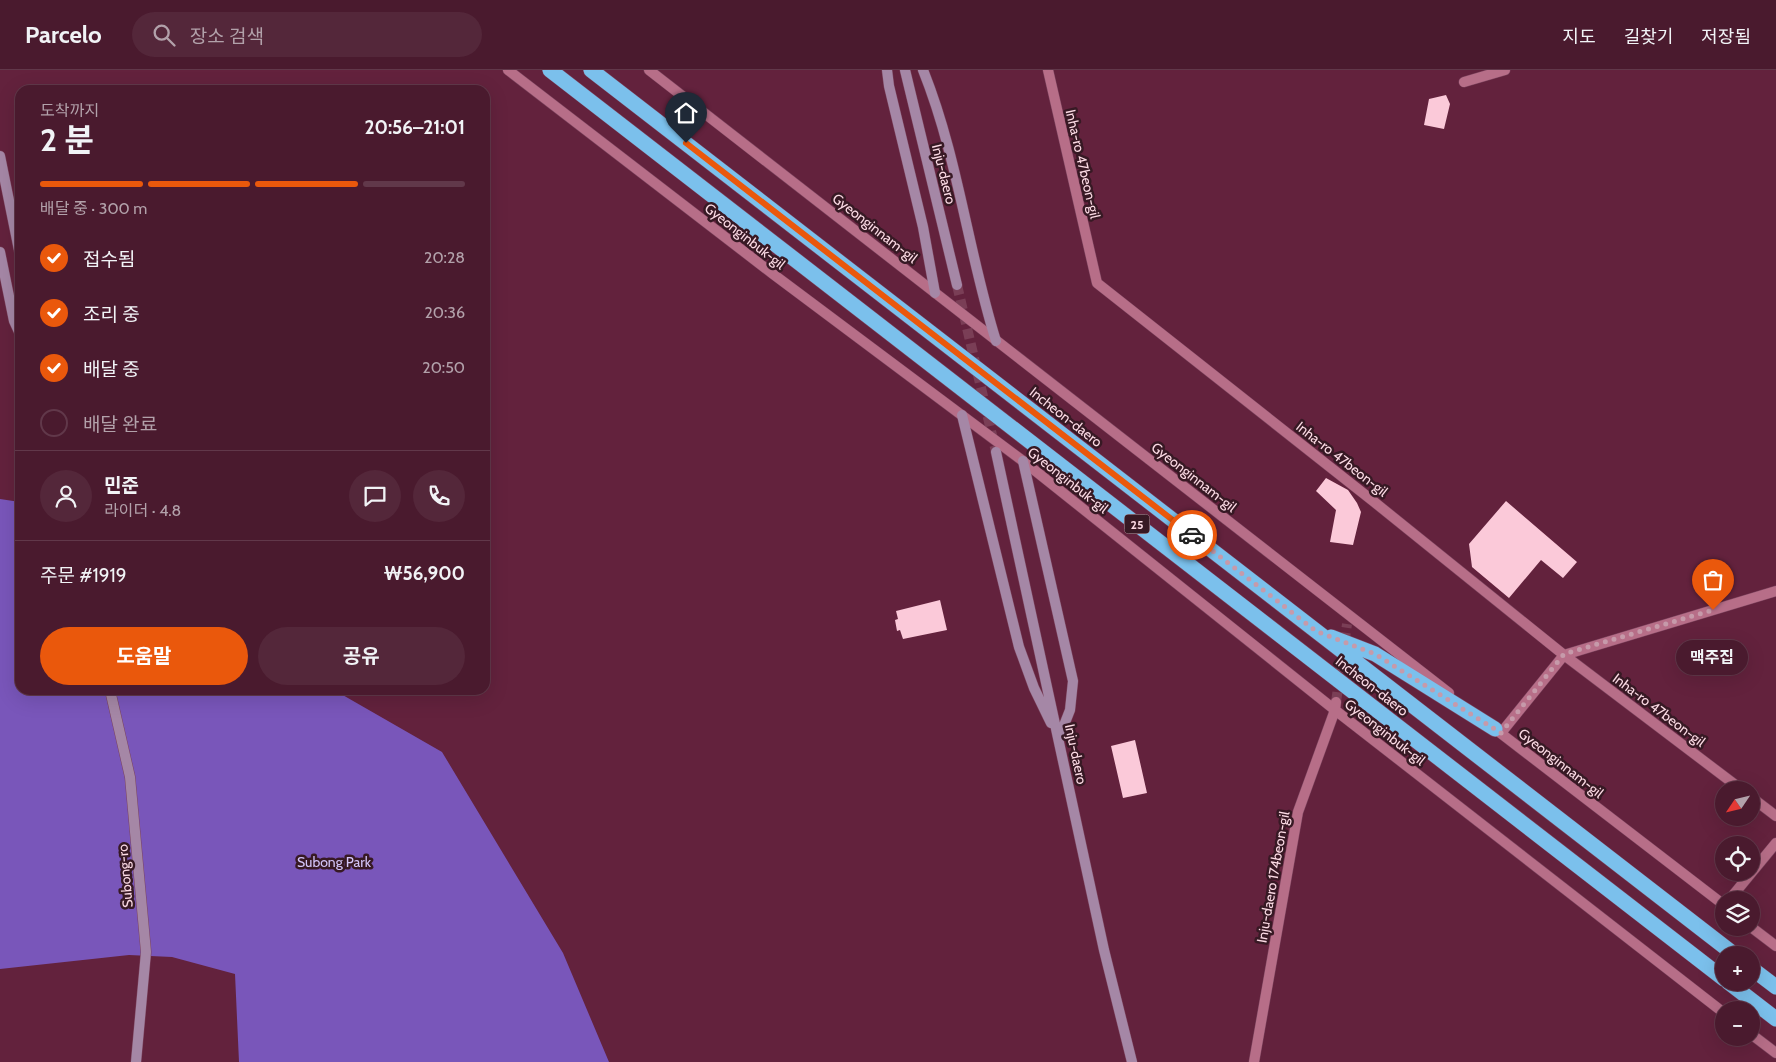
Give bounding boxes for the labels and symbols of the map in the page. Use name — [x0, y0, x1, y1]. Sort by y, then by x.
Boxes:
pin — [665, 92, 707, 143]
street label: Inha-ro 47beon-gil — [1062, 108, 1104, 221]
street label: Inju-daero — [928, 142, 960, 206]
street label: Gyeonginnam-gil — [829, 189, 922, 267]
street label: Gyeonginbuk-gil — [701, 199, 789, 274]
street label: Incheon-daero — [1026, 383, 1106, 451]
street label: Inha-ro 47beon-gil — [1292, 418, 1392, 501]
street label: Gyeonginnam-gil — [1148, 438, 1241, 516]
street label: Gyeonginbuk-gil — [1024, 443, 1112, 518]
courier — [1167, 510, 1217, 560]
road number: 25 — [1124, 514, 1150, 534]
pin — [1692, 559, 1734, 610]
callout: 맥주집 — [1677, 640, 1749, 675]
street label: Incheon-daero — [1332, 652, 1412, 720]
street label: Inha-ro 47beon-gil — [1609, 669, 1710, 751]
street label: Gyeonginbuk-gil — [1341, 695, 1429, 770]
street label: Inju-daero — [1061, 722, 1091, 786]
street label: Gyeonginnam-gil — [1515, 724, 1608, 802]
north arrow — [1715, 781, 1760, 826]
street label: Inju-daero 174beon-gil — [1253, 809, 1294, 944]
street label: Subong-ro — [113, 843, 137, 908]
park label: Subong Park — [297, 853, 372, 871]

